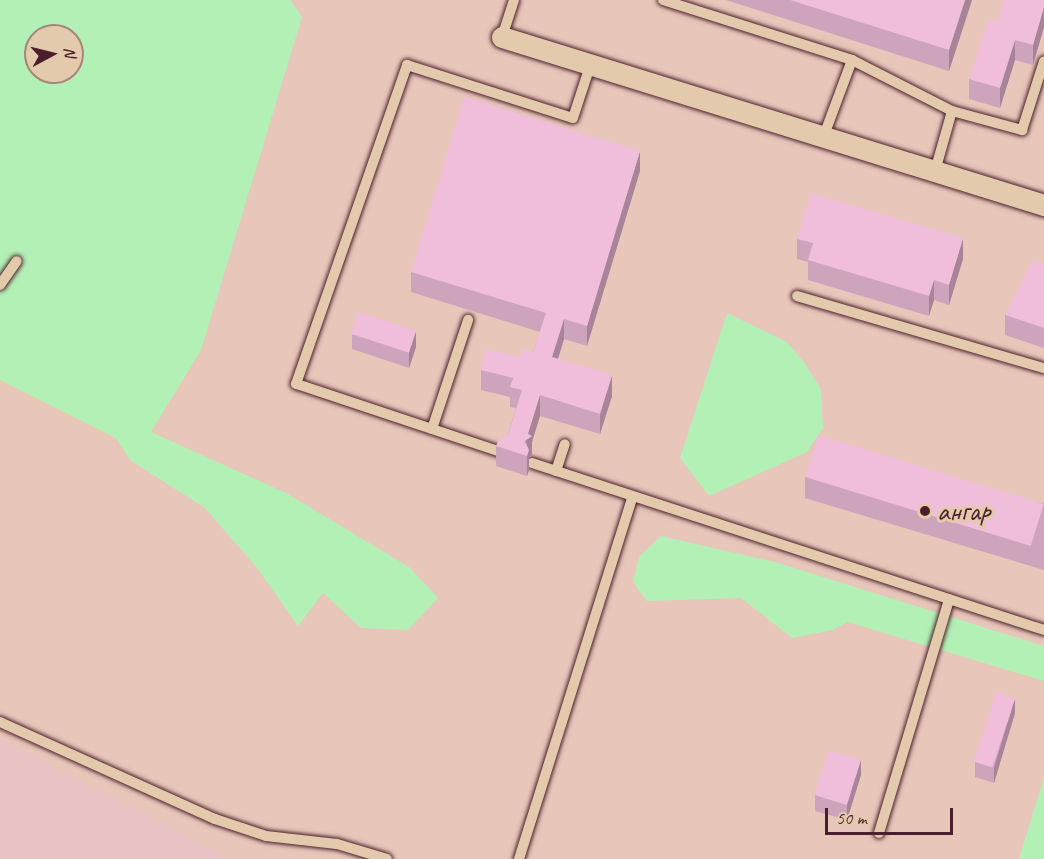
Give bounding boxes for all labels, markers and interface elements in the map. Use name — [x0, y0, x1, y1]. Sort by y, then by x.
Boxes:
north arrow — [24, 24, 84, 84]
text: N — [59, 46, 80, 58]
place label: ангар — [937, 494, 990, 528]
marker: ангар — [918, 504, 932, 518]
scale bar — [828, 796, 956, 834]
text: 50 m — [836, 807, 867, 829]

